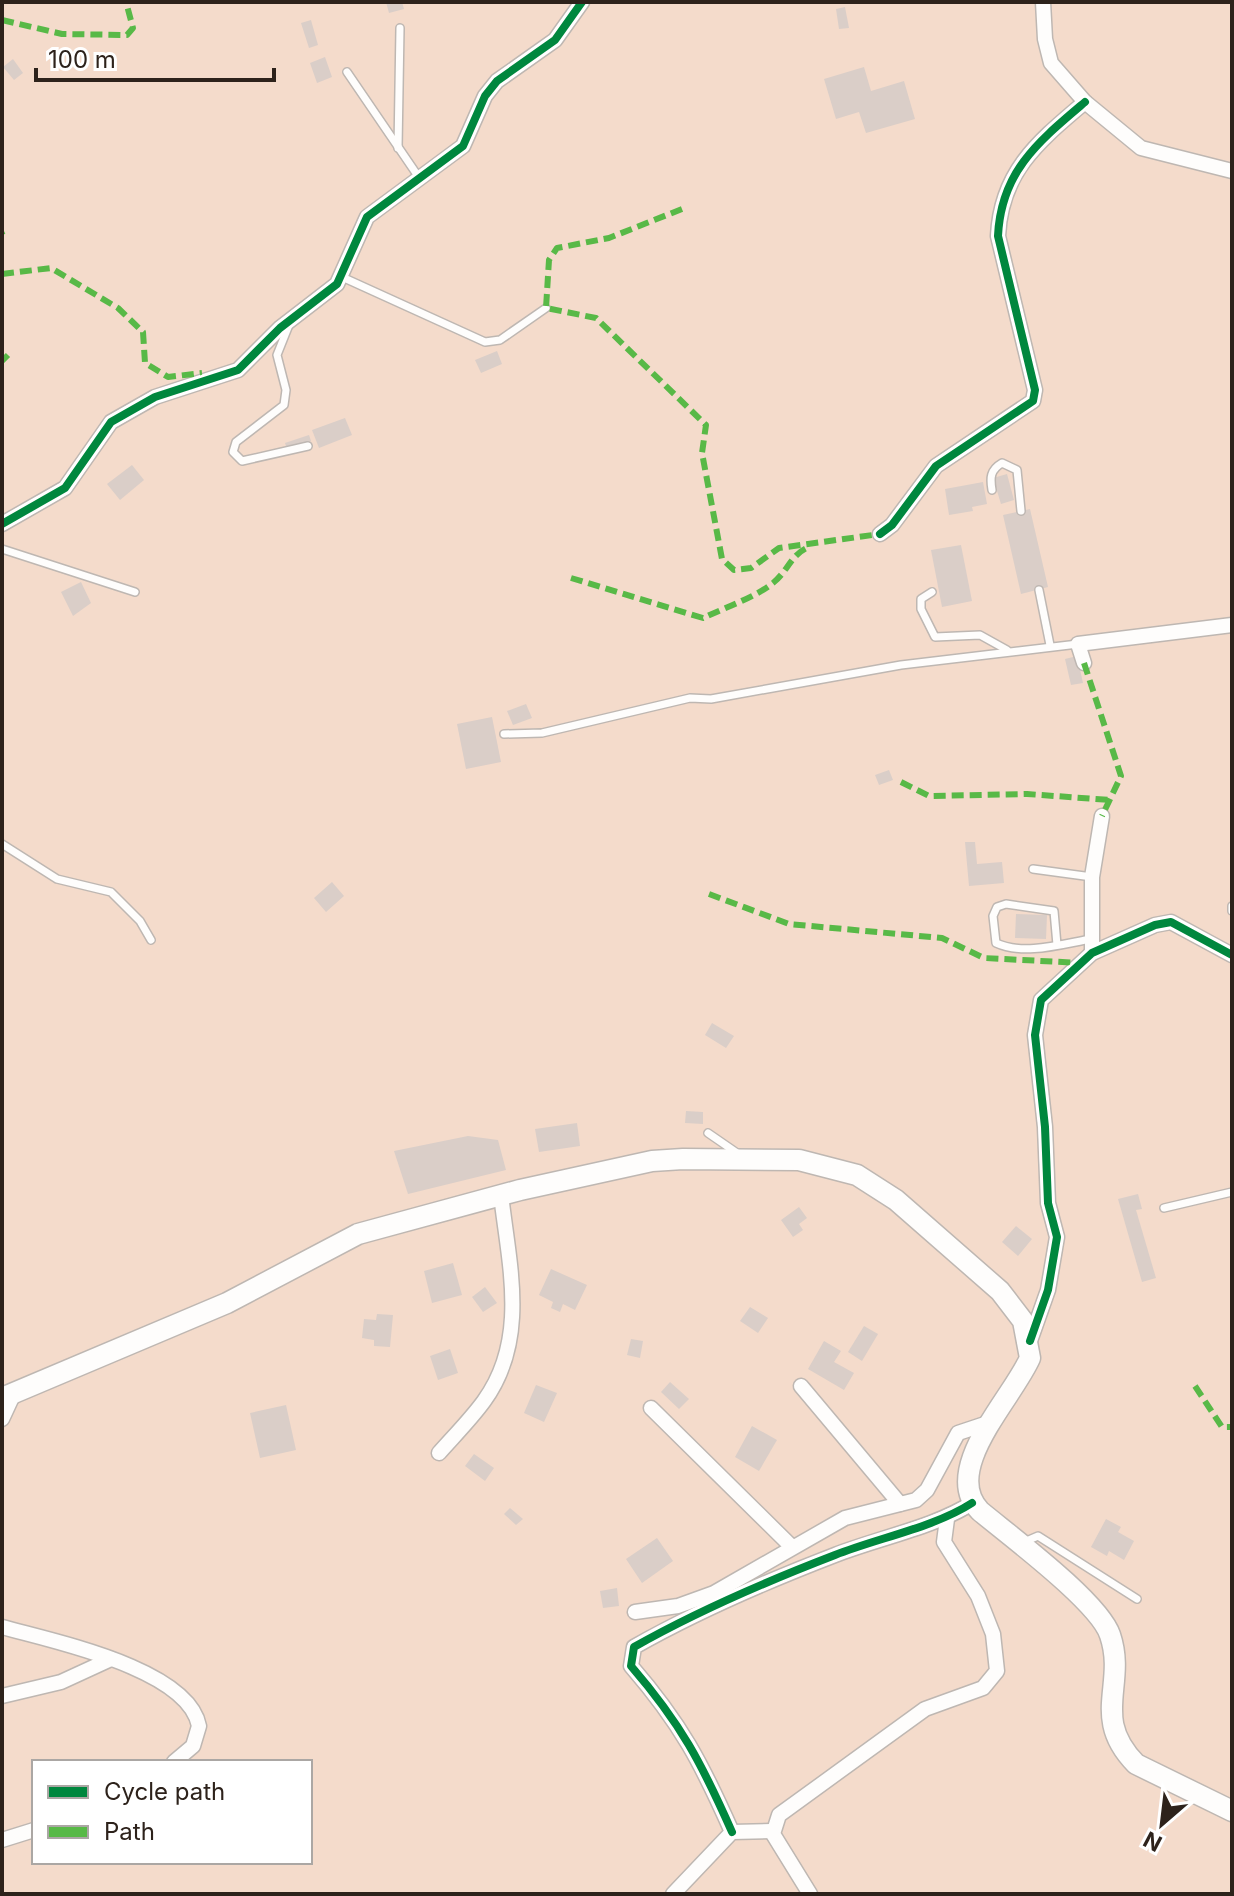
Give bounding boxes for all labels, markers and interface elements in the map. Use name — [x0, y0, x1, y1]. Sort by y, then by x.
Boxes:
scale bar — [36, 32, 274, 82]
text: 100 m — [48, 45, 116, 74]
legend — [32, 1760, 312, 1864]
text: Cycle path — [104, 1777, 225, 1806]
north arrow — [1122, 1784, 1202, 1864]
text: Path — [104, 1817, 155, 1846]
text: N — [1139, 1826, 1166, 1857]

